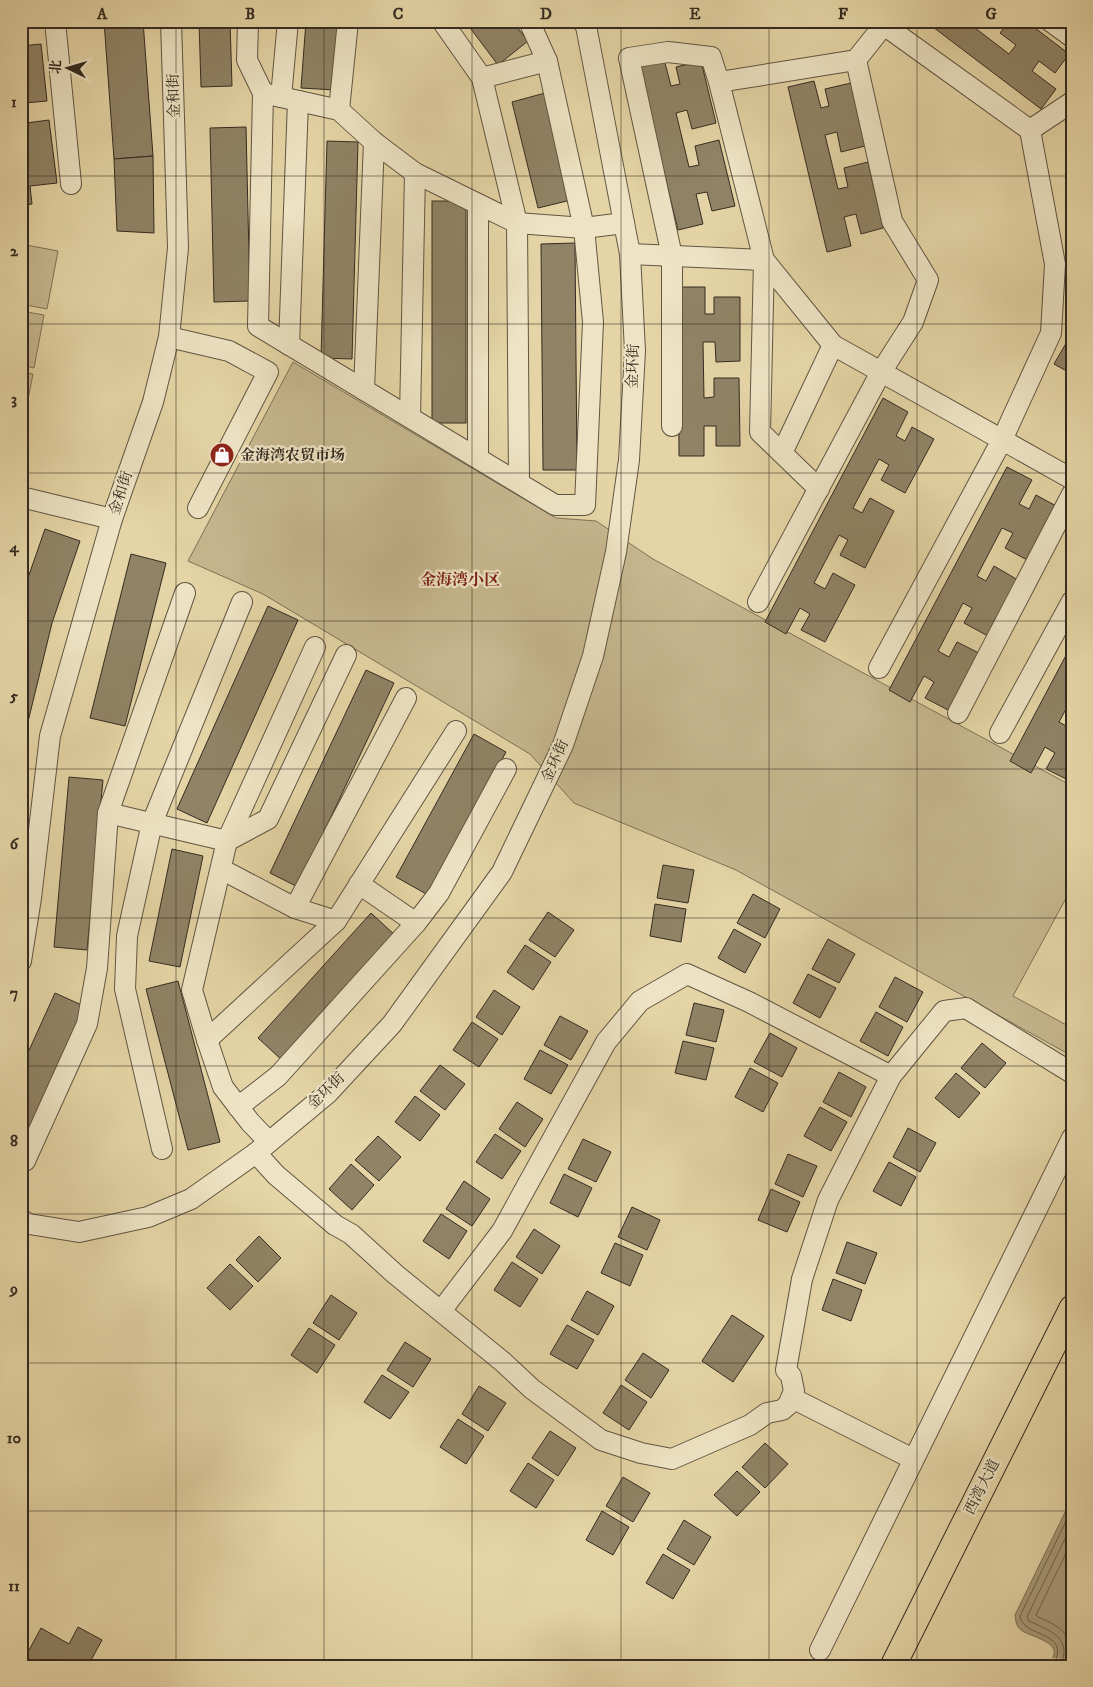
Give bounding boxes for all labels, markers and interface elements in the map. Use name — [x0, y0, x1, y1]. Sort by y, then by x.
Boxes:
text: A — [96, 4, 108, 24]
text: B — [245, 4, 255, 24]
text: C — [393, 4, 403, 24]
text: D — [540, 4, 552, 24]
text: E — [689, 4, 701, 24]
text: F — [838, 4, 848, 24]
text: G — [985, 4, 997, 24]
north arrow — [42, 42, 92, 92]
text: 北 — [46, 59, 66, 75]
street label: 金和街 — [164, 73, 184, 119]
text: 1 — [11, 92, 17, 112]
text: 2 — [10, 241, 19, 261]
street label: 金环街 — [623, 343, 643, 389]
text: 3 — [11, 389, 17, 409]
shop icon: 金海湾农贸市场 — [209, 442, 235, 468]
place label: 金海湾农贸市场 — [240, 446, 345, 465]
street label: 金和街 — [105, 469, 137, 517]
text: 4 — [8, 537, 19, 557]
district label: 金海湾小区 — [420, 570, 500, 590]
text: 5 — [9, 686, 18, 706]
street label: 金环街 — [537, 737, 573, 785]
text: 6 — [10, 834, 20, 854]
text: 7 — [10, 983, 18, 1003]
street label: 金环街 — [303, 1069, 349, 1113]
text: 8 — [10, 1131, 18, 1151]
text: 9 — [9, 1279, 18, 1299]
text: 10 — [7, 1428, 22, 1448]
street label: 西湾大道 — [960, 1456, 1004, 1518]
text: 11 — [8, 1576, 20, 1596]

